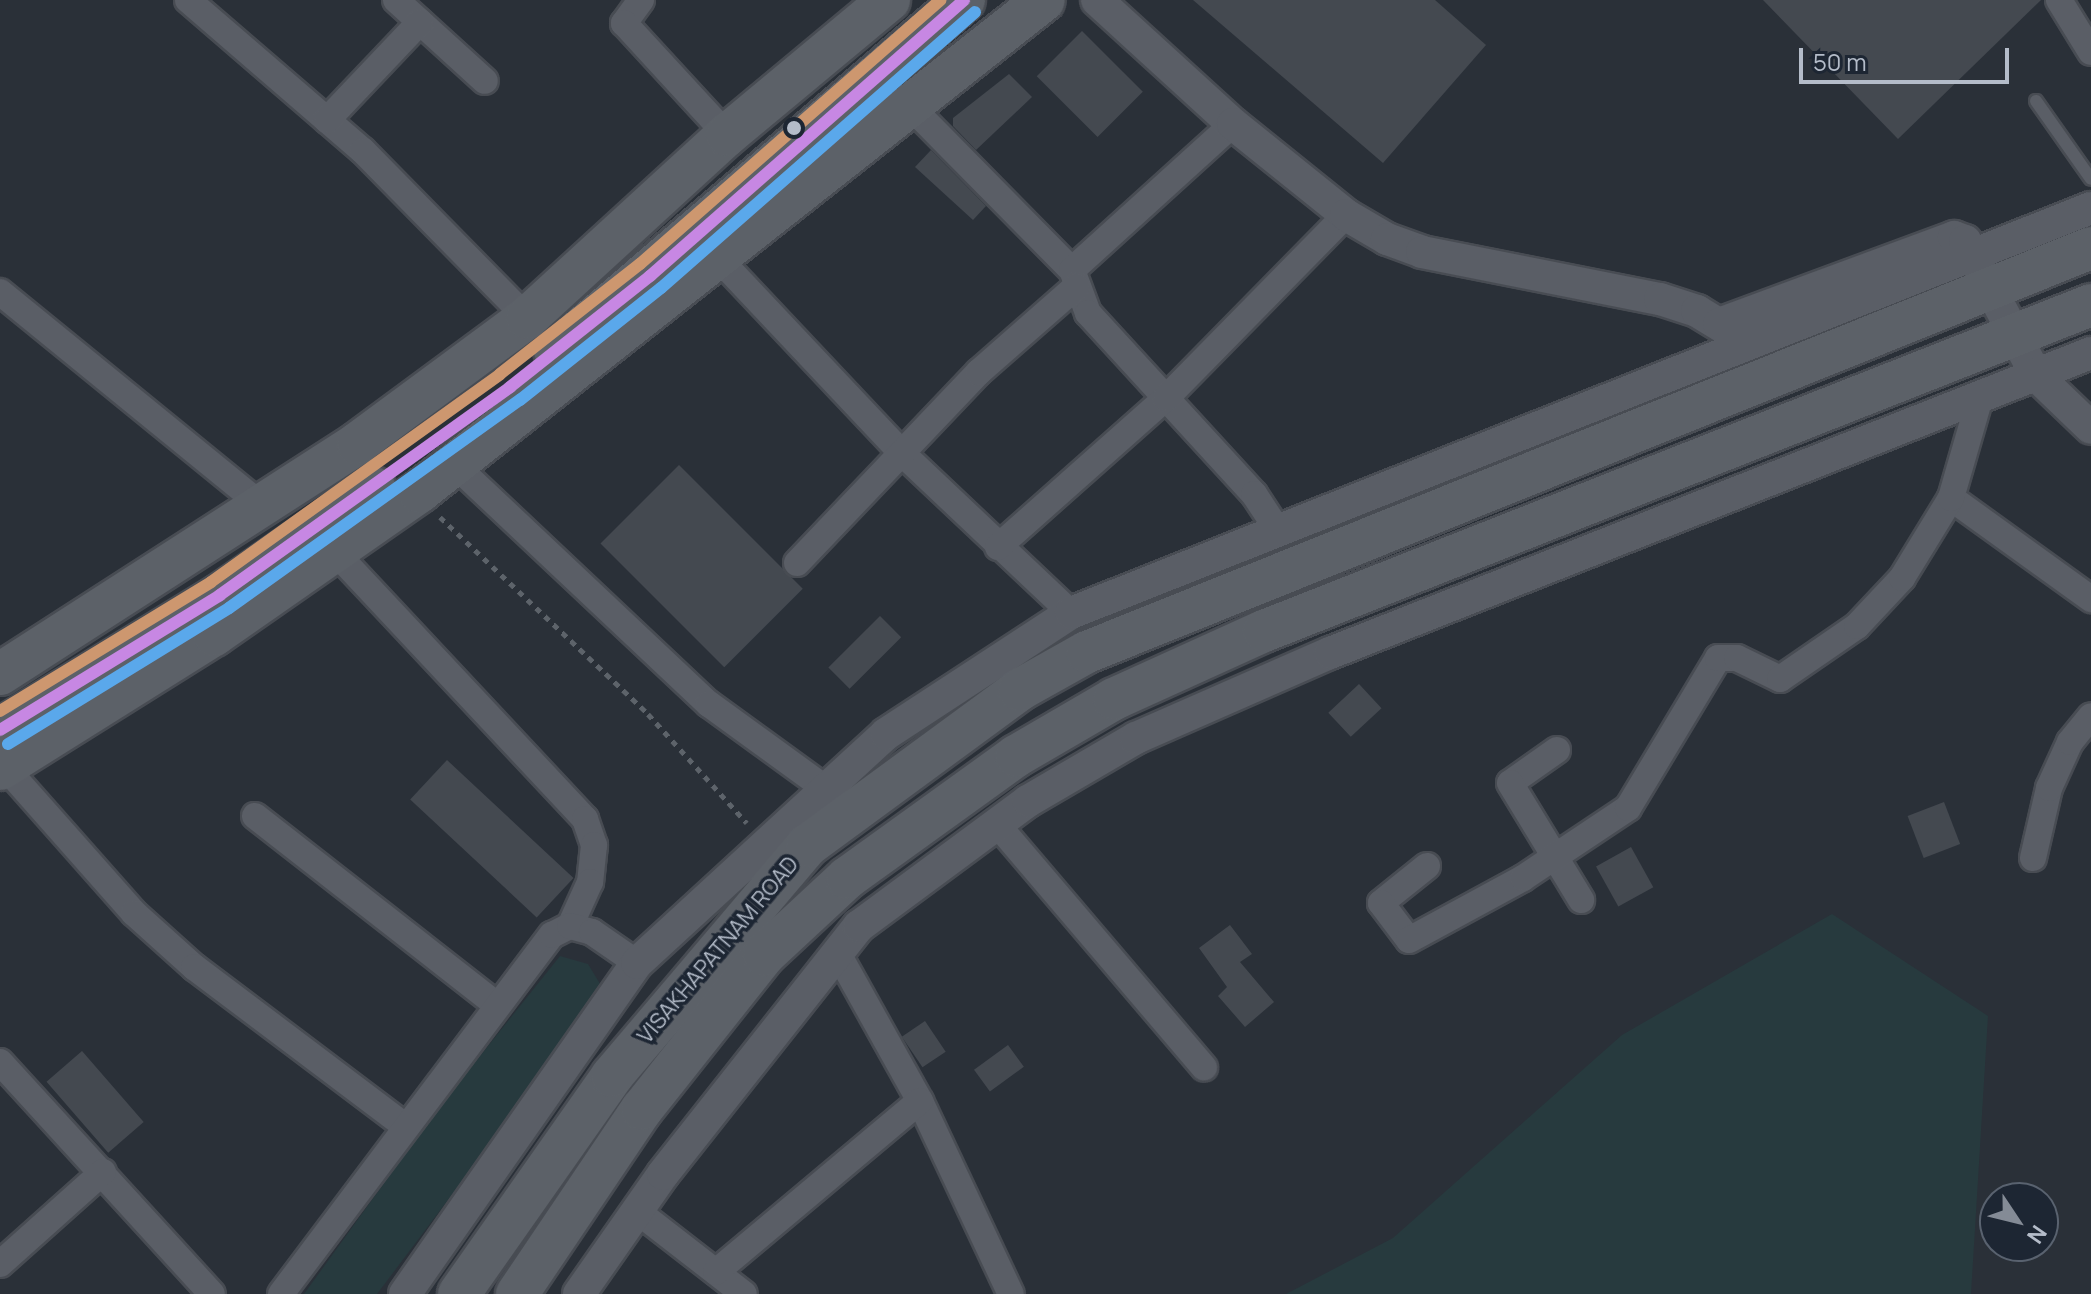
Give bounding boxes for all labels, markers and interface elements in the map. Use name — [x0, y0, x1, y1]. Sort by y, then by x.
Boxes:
scale bar — [1803, 32, 2013, 82]
text: 50 m — [1813, 45, 1867, 78]
unlabelled marker — [786, 120, 802, 136]
street label: VISAKHAPATNAM ROAD — [632, 851, 804, 1049]
north arrow — [1979, 1182, 2059, 1262]
text: N — [2020, 1220, 2054, 1250]

